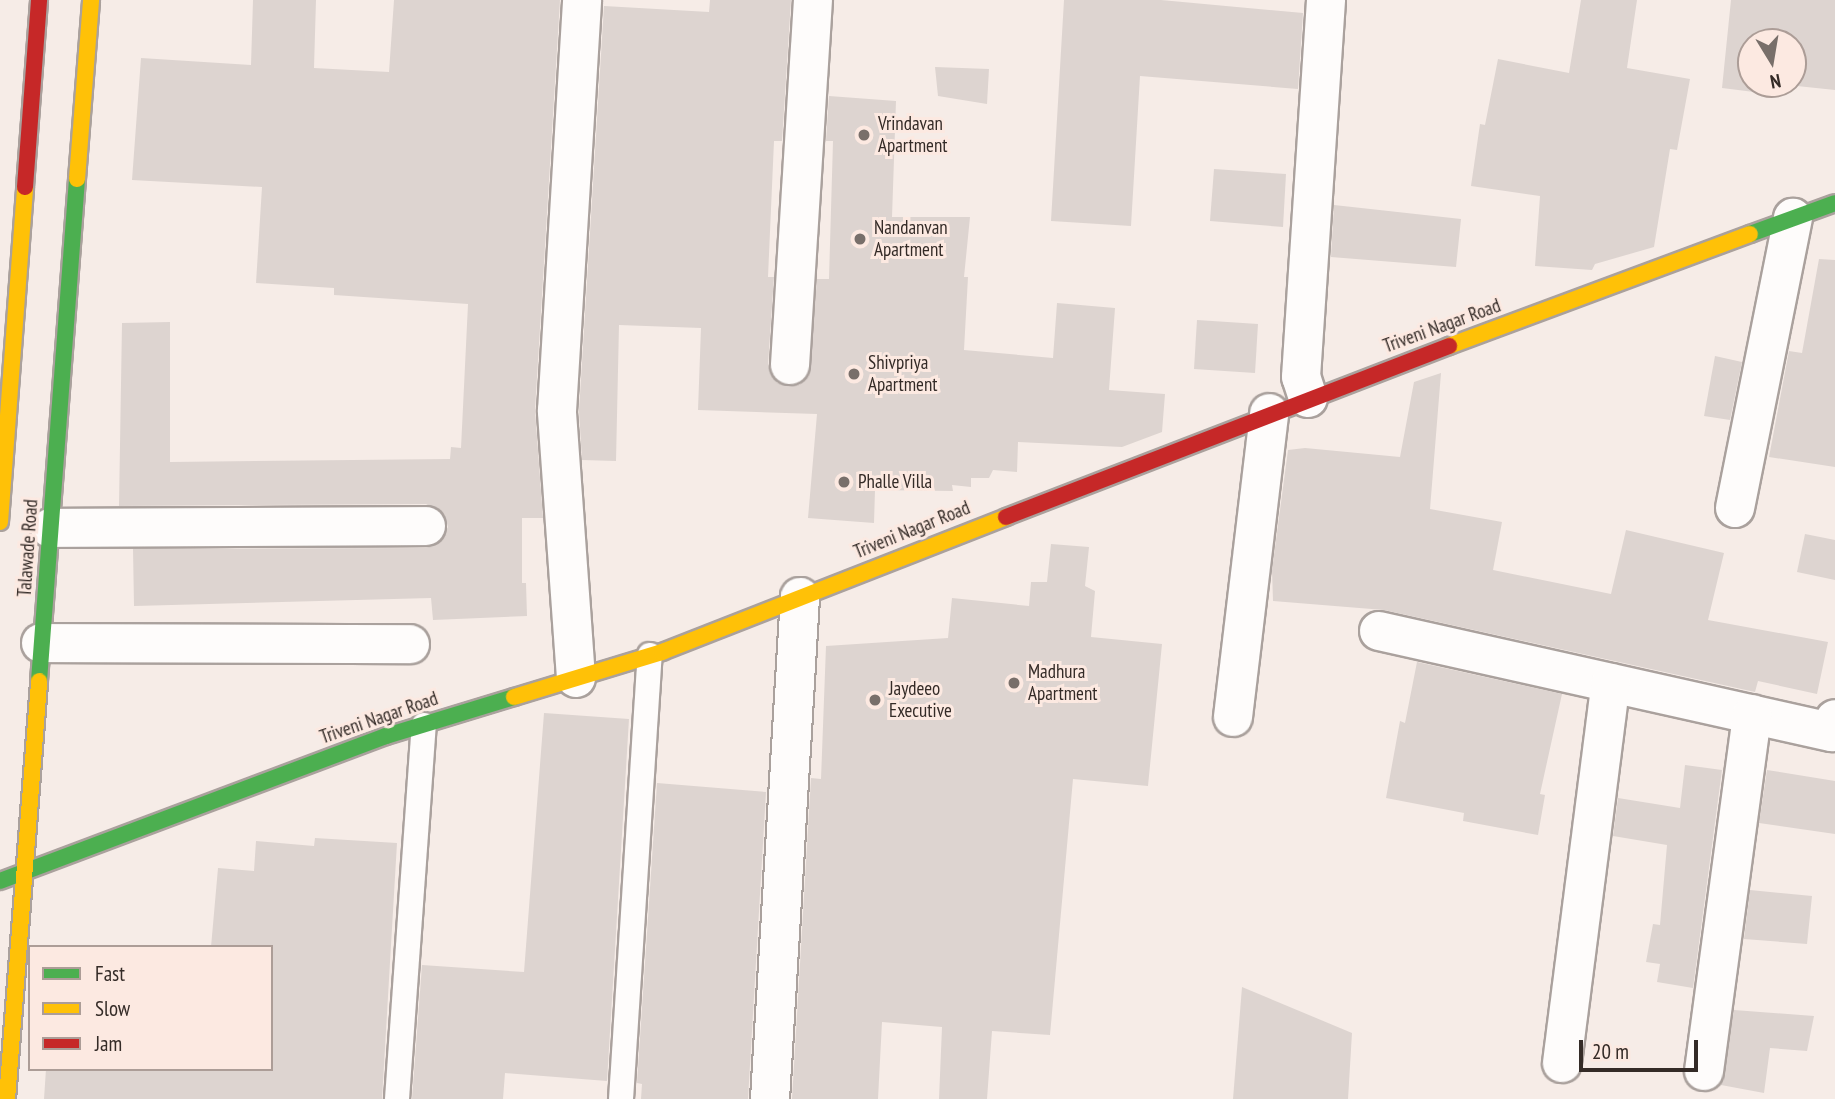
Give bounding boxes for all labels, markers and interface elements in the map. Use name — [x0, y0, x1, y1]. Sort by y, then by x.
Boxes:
north arrow — [1737, 28, 1807, 98]
text: N — [1768, 69, 1783, 94]
place label: Vrindavan Apartment — [878, 113, 948, 157]
marker: Vrindavan Apartment — [856, 127, 872, 143]
place label: Nandanvan Apartment — [874, 217, 948, 261]
marker: Nandanvan Apartment — [852, 231, 868, 247]
street label: Triveni Nagar Road — [1380, 294, 1504, 358]
place label: Shivpriya Apartment — [868, 352, 938, 396]
marker: Shivpriya Apartment — [846, 366, 862, 382]
place label: Phalle Villa — [858, 471, 933, 493]
marker: Phalle Villa — [836, 474, 852, 490]
street label: Triveni Nagar Road — [851, 496, 973, 564]
street label: Talawade Road — [13, 498, 43, 598]
place label: Madhura Apartment — [1028, 661, 1098, 705]
marker: Madhura Apartment — [1006, 675, 1022, 691]
place label: Jaydeeo Executive — [889, 678, 952, 722]
street label: Triveni Nagar Road — [317, 687, 441, 749]
marker: Jaydeeo Executive — [867, 692, 883, 708]
legend — [28, 945, 273, 1071]
text: Fast — [95, 960, 125, 987]
text: Slow — [95, 995, 130, 1022]
scale bar — [1583, 1026, 1702, 1070]
text: Jam — [95, 1030, 122, 1057]
text: 20 m — [1592, 1038, 1629, 1065]

